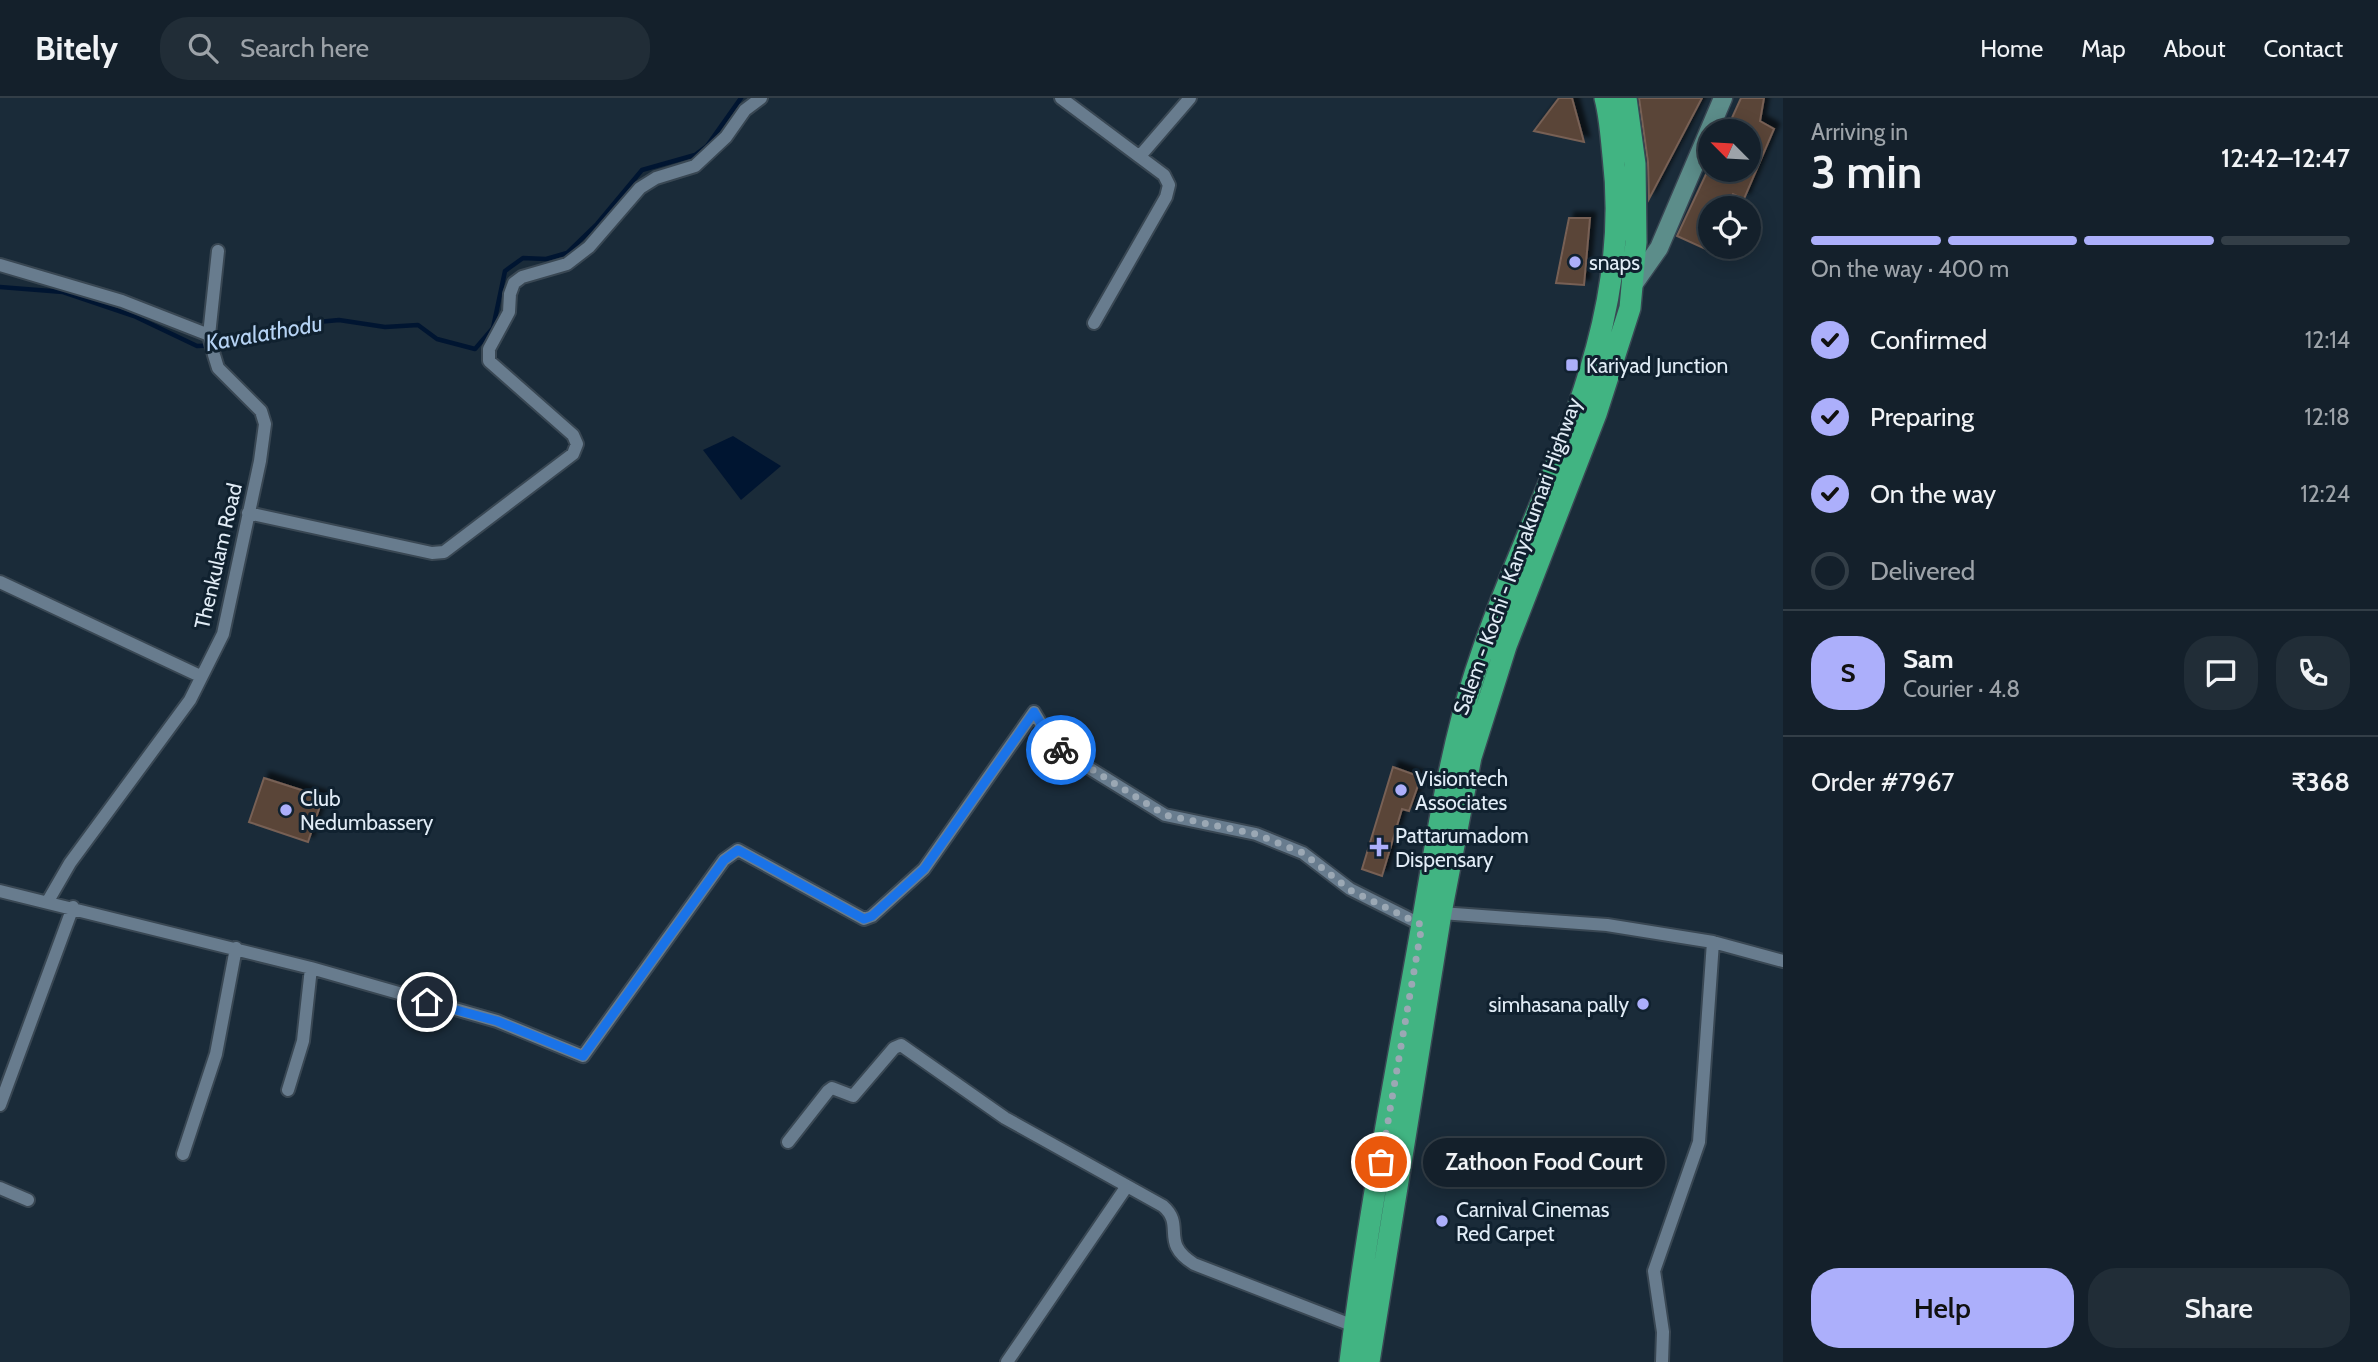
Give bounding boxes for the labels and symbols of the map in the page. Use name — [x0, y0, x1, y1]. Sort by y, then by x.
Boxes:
north arrow — [1698, 119, 1760, 182]
place label: snaps — [1589, 250, 1640, 275]
marker: snaps — [1567, 254, 1583, 270]
water label: Kavalathodu — [203, 309, 325, 357]
place label: Kariyad Junction — [1586, 353, 1728, 378]
marker: Kariyad Junction — [1564, 357, 1580, 373]
street label: Salem - Kochi - Kanyakumari Highway — [1448, 393, 1586, 718]
street label: Thenkulam Road — [189, 481, 247, 631]
courier — [1026, 715, 1096, 785]
place label: Visiontech Associates — [1415, 766, 1508, 815]
marker: Visiontech Associates — [1393, 782, 1409, 798]
place label: Club Nedumbassery — [300, 786, 434, 835]
marker: Club Nedumbassery — [278, 802, 294, 818]
place label: Pattarumadom Dispensary — [1395, 823, 1529, 872]
marker: Pattarumadom Dispensary — [1369, 837, 1389, 857]
pin — [397, 972, 457, 1032]
place label: simhasana pally — [1489, 992, 1629, 1017]
marker: simhasana pally — [1635, 996, 1651, 1012]
pin — [1351, 1132, 1411, 1192]
callout: Zathoon Food Court — [1423, 1138, 1664, 1186]
place label: Carnival Cinemas Red Carpet — [1456, 1197, 1610, 1246]
marker: Carnival Cinemas Red Carpet — [1434, 1213, 1450, 1229]

